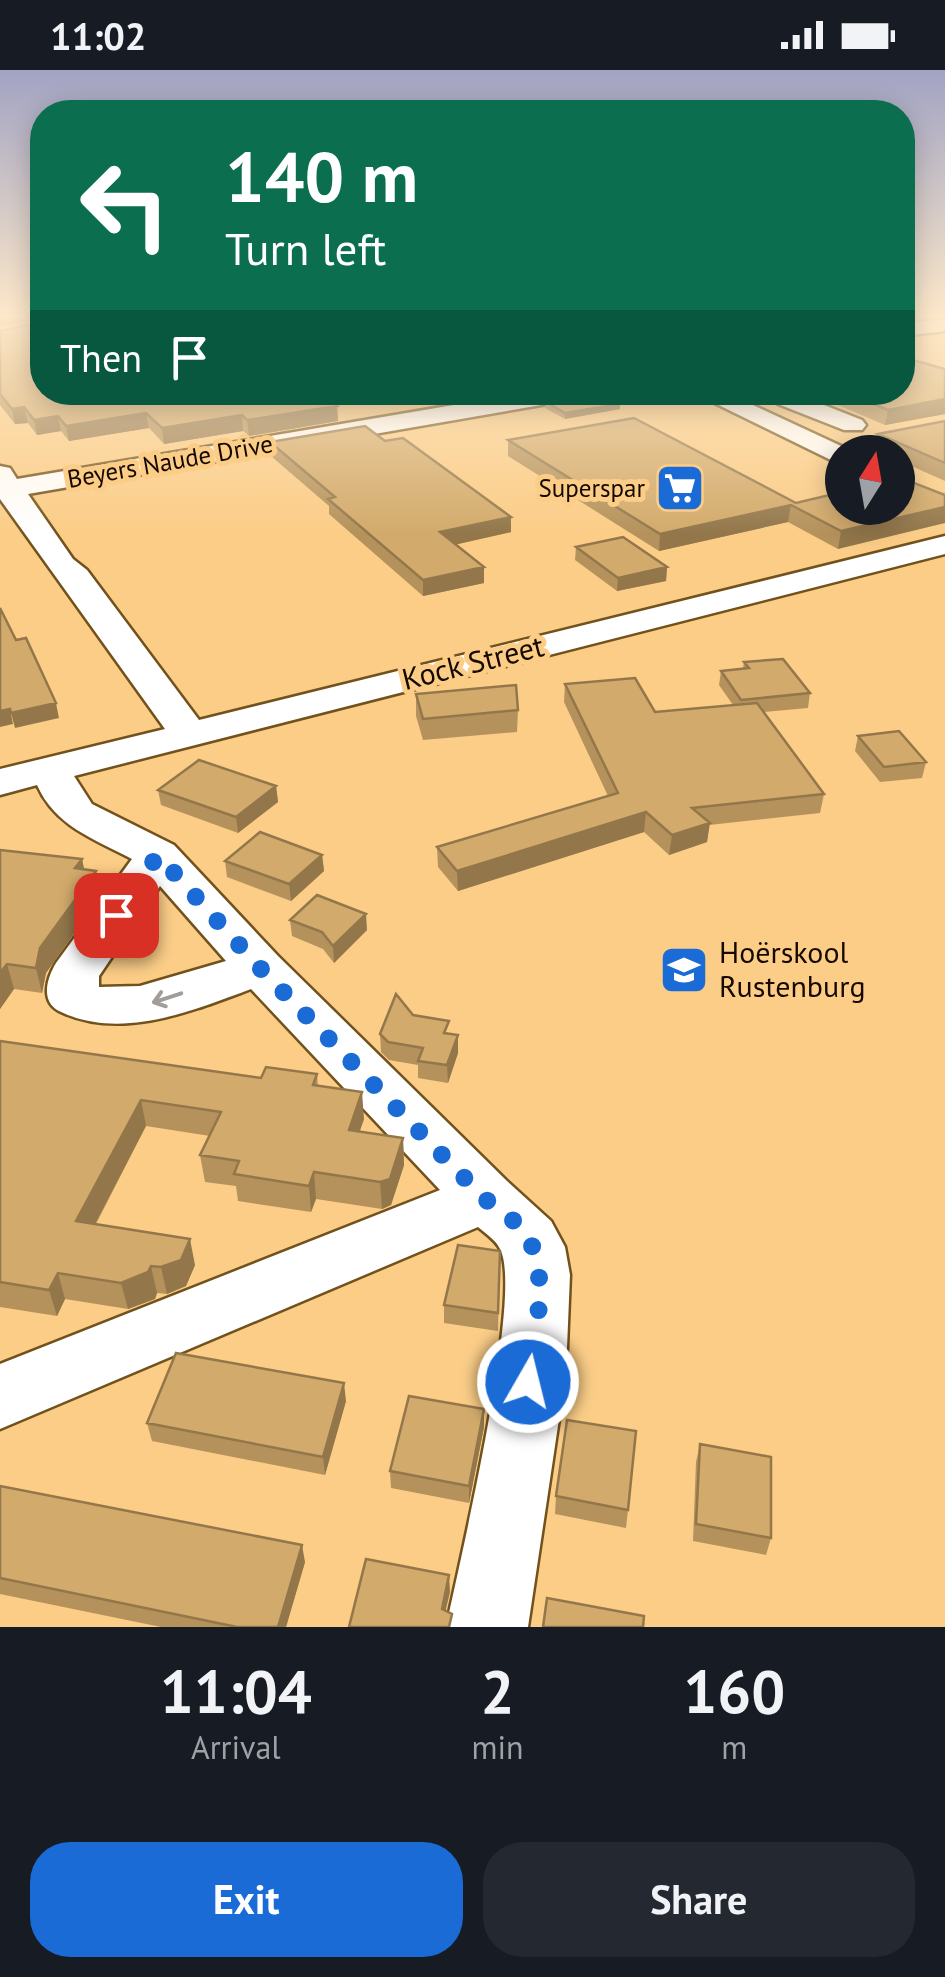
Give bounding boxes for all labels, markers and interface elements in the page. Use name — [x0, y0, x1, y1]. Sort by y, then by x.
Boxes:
text: 11:02 — [50, 11, 146, 60]
text: 140 m — [225, 131, 418, 221]
icon: left — [60, 140, 190, 270]
text: Turn left — [225, 219, 386, 277]
icon: arrive — [162, 330, 217, 385]
text: Then — [60, 333, 142, 382]
street label: Beyers Naude Drive — [65, 427, 275, 495]
north arrow — [825, 435, 915, 525]
map controls — [825, 435, 915, 525]
supermarket icon: Superspar — [654, 462, 706, 514]
place label: Superspar — [539, 472, 645, 504]
street label: Kock Street — [398, 625, 547, 698]
pin — [74, 873, 159, 958]
icon: arrive — [89, 888, 144, 943]
place label: Hoërskool Rustenburg — [719, 932, 866, 1005]
school or university icon: Hoërskool Rustenburg — [658, 944, 710, 996]
one-way arrow — [152, 990, 183, 1008]
position arrow — [476, 1330, 580, 1434]
text: 11:04 — [160, 1652, 312, 1730]
text: 2 — [481, 1652, 515, 1730]
text: 160 — [683, 1652, 785, 1730]
text: Arrival — [191, 1726, 281, 1768]
text: min — [472, 1726, 524, 1768]
text: m — [721, 1726, 747, 1768]
button: Exit — [30, 1842, 463, 1957]
button: Share — [483, 1842, 915, 1957]

